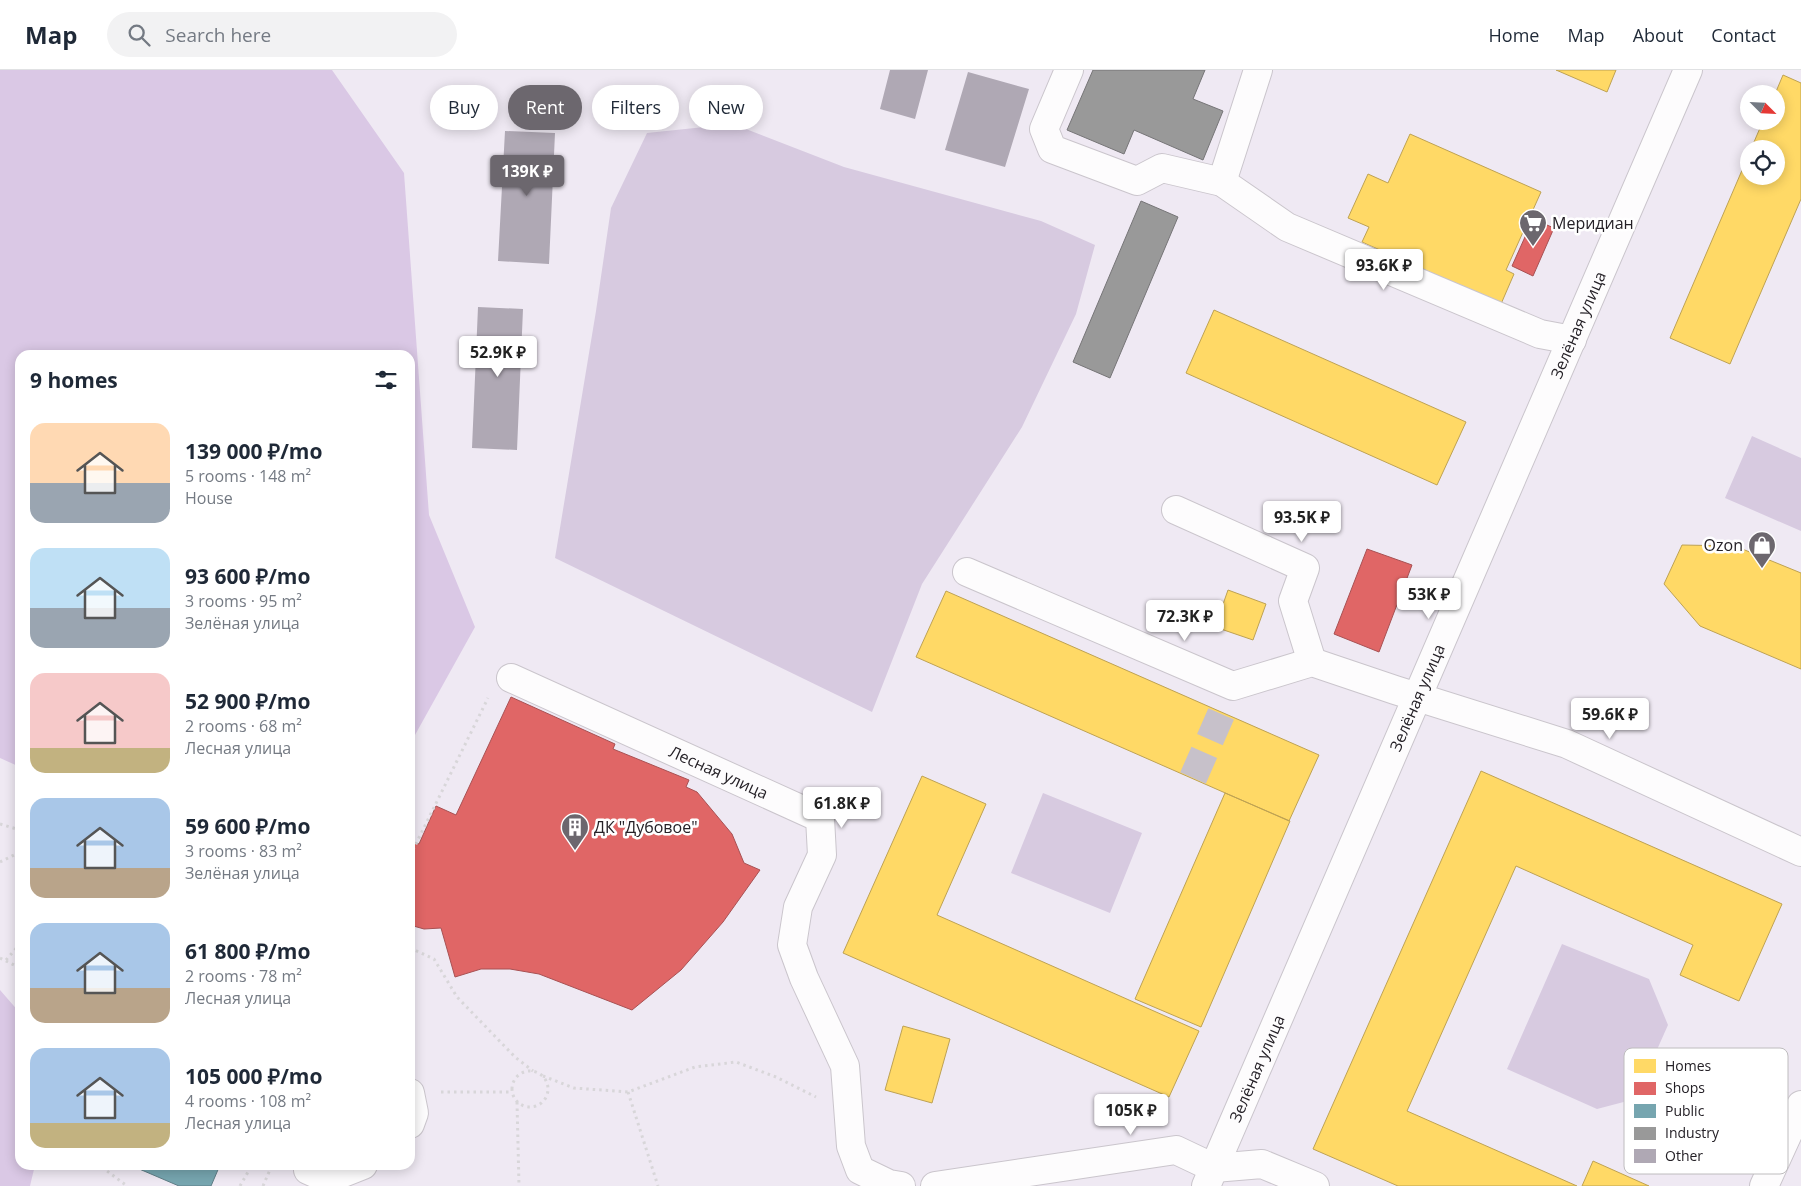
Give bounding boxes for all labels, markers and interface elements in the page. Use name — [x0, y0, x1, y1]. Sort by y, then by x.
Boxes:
search box — [107, 12, 457, 57]
text: Map — [25, 18, 77, 51]
icon: search — [125, 21, 153, 49]
text: Search here — [165, 22, 271, 48]
text: Home — [1489, 23, 1539, 47]
text: Map — [1567, 23, 1605, 47]
text: About — [1633, 23, 1683, 47]
text: Contact — [1711, 23, 1776, 47]
chip: Buy — [430, 85, 498, 130]
chip: Rent — [508, 85, 582, 130]
chip: Filters — [592, 85, 679, 130]
chip: New — [689, 85, 763, 130]
north arrow — [1740, 85, 1785, 130]
map controls — [1740, 85, 1785, 185]
button: locate — [1740, 140, 1785, 185]
pin: 139K ₽ — [486, 154, 568, 197]
text: 139K ₽ — [501, 160, 553, 182]
supermarket icon: Меридиан — [1518, 208, 1548, 247]
place label: Меридиан — [1552, 212, 1634, 234]
pin: 93.6K ₽ — [1338, 248, 1430, 291]
text: 93.6K ₽ — [1356, 254, 1412, 276]
street label: Зелёная улица — [1545, 268, 1611, 382]
pin: 52.9K ₽ — [452, 336, 544, 378]
text: 52.9K ₽ — [470, 341, 526, 363]
text: 9 homes — [30, 366, 118, 394]
icon: filters — [372, 366, 400, 394]
text: 139 000 ₽/mo — [185, 437, 322, 465]
icon: home — [70, 443, 130, 503]
text: 5 rooms · 148 m² — [185, 465, 311, 487]
text: House — [185, 487, 233, 509]
pin: 93.5K ₽ — [1256, 500, 1348, 543]
text: 93.5K ₽ — [1274, 506, 1330, 528]
shop icon: Ozon — [1747, 530, 1777, 569]
place label: Ozon — [1704, 534, 1743, 556]
text: 93 600 ₽/mo — [185, 562, 310, 590]
icon: home — [70, 568, 130, 628]
pin: 53K ₽ — [1394, 578, 1464, 620]
text: 53K ₽ — [1408, 583, 1450, 605]
text: 3 rooms · 95 m² — [185, 590, 302, 612]
pin: 72.3K ₽ — [1139, 600, 1231, 642]
text: 72.3K ₽ — [1157, 605, 1213, 627]
text: Зелёная улица — [185, 612, 300, 634]
street label: Зелёная улица — [1384, 641, 1450, 755]
text: 52 900 ₽/mo — [185, 687, 310, 715]
icon: home — [70, 693, 130, 753]
pin: 59.6K ₽ — [1564, 698, 1656, 740]
text: 59.6K ₽ — [1582, 703, 1638, 725]
text: 2 rooms · 68 m² — [185, 715, 302, 737]
text: Лесная улица — [185, 737, 291, 759]
street label: Лесная улица — [666, 740, 772, 804]
pin: 61.8K ₽ — [796, 786, 888, 829]
text: 61.8K ₽ — [814, 792, 870, 814]
text: 59 600 ₽/mo — [185, 812, 310, 840]
building icon: ДК "Дубовое" — [560, 812, 590, 851]
place label: ДК "Дубовое" — [594, 816, 698, 838]
icon: home — [70, 818, 130, 878]
text: 3 rooms · 83 m² — [185, 840, 302, 862]
text: Зелёная улица — [185, 862, 300, 884]
text: 61 800 ₽/mo — [185, 937, 310, 965]
icon: home — [70, 943, 130, 1003]
text: 2 rooms · 78 m² — [185, 965, 302, 987]
text: Лесная улица — [185, 987, 291, 1009]
street label: Зелёная улица — [1224, 1011, 1290, 1126]
legend — [1624, 1048, 1788, 1174]
text: Homes — [1665, 1056, 1712, 1075]
text: 105 000 ₽/mo — [185, 1062, 322, 1090]
icon: home — [70, 1068, 130, 1128]
text: Shops — [1665, 1078, 1705, 1097]
text: 4 rooms · 108 m² — [185, 1090, 311, 1112]
pin: 105K ₽ — [1090, 1094, 1172, 1136]
text: 105K ₽ — [1105, 1099, 1157, 1121]
text: Public — [1665, 1101, 1705, 1120]
text: Лесная улица — [185, 1112, 291, 1134]
text: Industry — [1665, 1123, 1720, 1142]
text: Other — [1665, 1146, 1703, 1165]

